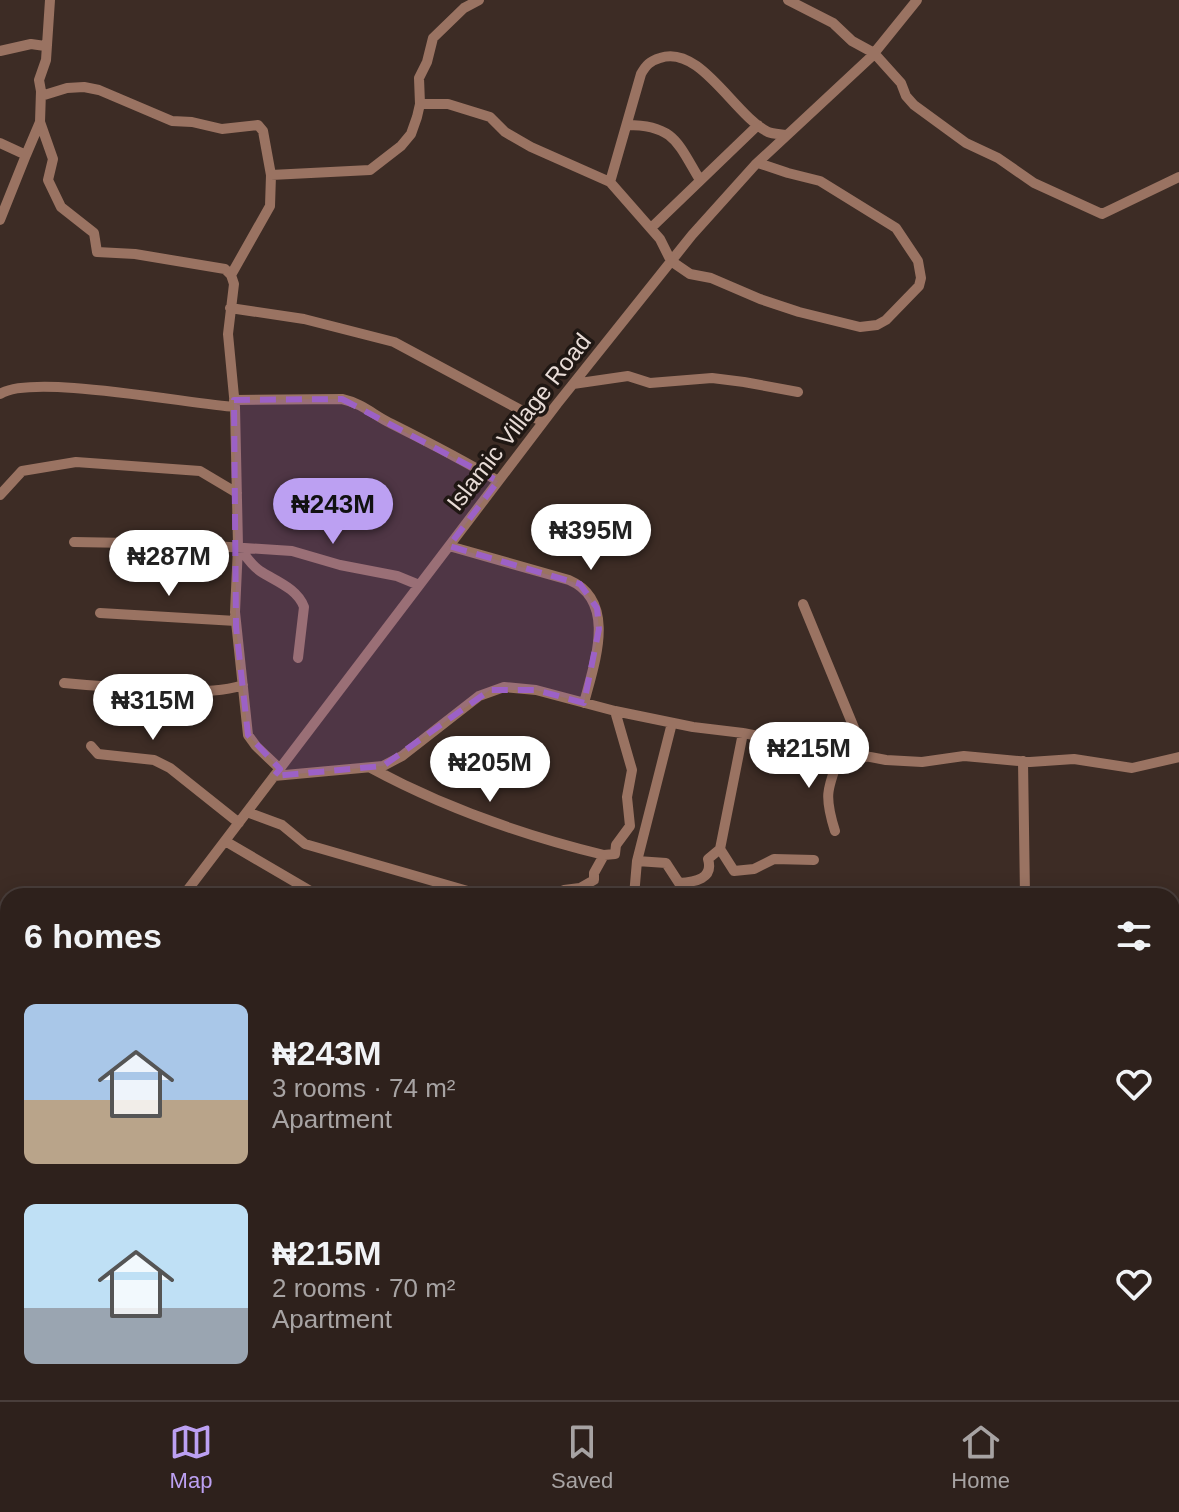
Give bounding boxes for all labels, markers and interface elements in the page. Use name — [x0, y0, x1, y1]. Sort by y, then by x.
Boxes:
street label: Islamic Village Road — [441, 328, 596, 516]
pin: ₦243M — [277, 478, 389, 546]
text: ₦243M — [291, 489, 375, 519]
pin: ₦395M — [535, 504, 647, 572]
text: ₦395M — [549, 515, 633, 545]
pin: ₦287M — [113, 530, 225, 598]
text: ₦287M — [127, 541, 211, 571]
pin: ₦315M — [97, 674, 209, 742]
text: ₦315M — [111, 685, 195, 715]
pin: ₦215M — [753, 722, 865, 790]
text: ₦215M — [767, 733, 851, 763]
pin: ₦205M — [434, 736, 546, 804]
text: ₦205M — [448, 747, 532, 777]
icon: filters — [1112, 914, 1156, 958]
text: 6 homes — [24, 917, 162, 955]
text: ₦243M — [272, 1034, 382, 1072]
icon: home — [88, 1036, 184, 1132]
icon: heart — [1112, 1062, 1156, 1106]
text: 3 rooms · 74 m² — [272, 1073, 456, 1103]
text: Apartment — [272, 1104, 392, 1134]
text: ₦215M — [272, 1234, 382, 1272]
icon: home — [88, 1236, 184, 1332]
icon: heart — [1112, 1262, 1156, 1306]
text: 2 rooms · 70 m² — [272, 1273, 456, 1303]
text: Apartment — [272, 1304, 392, 1334]
tab: Map — [169, 1420, 213, 1494]
tab: Saved — [551, 1420, 613, 1494]
tab: Home — [951, 1420, 1010, 1494]

